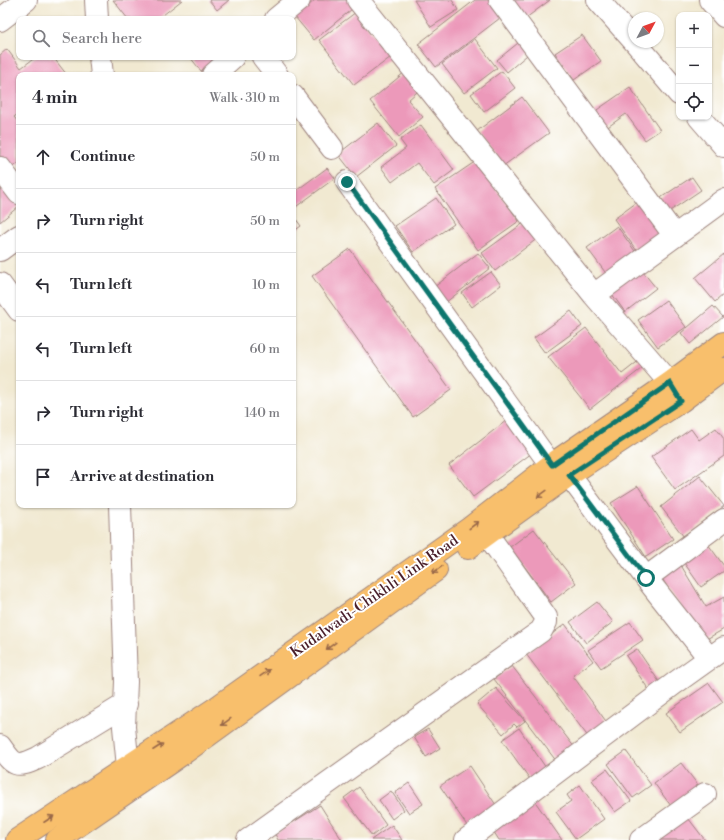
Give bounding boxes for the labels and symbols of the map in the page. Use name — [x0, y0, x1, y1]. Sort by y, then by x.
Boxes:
north arrow — [628, 12, 664, 48]
route end — [338, 173, 356, 191]
one-way arrow — [537, 490, 548, 498]
one-way arrow — [468, 521, 479, 529]
street label: Kudalwadi-Chikhli Link Road — [287, 531, 462, 662]
one-way arrow — [431, 566, 442, 574]
route start — [637, 569, 655, 587]
one-way arrow — [326, 642, 337, 650]
one-way arrow — [259, 669, 270, 678]
one-way arrow — [220, 718, 231, 726]
one-way arrow — [152, 743, 163, 751]
one-way arrow — [43, 814, 55, 822]

